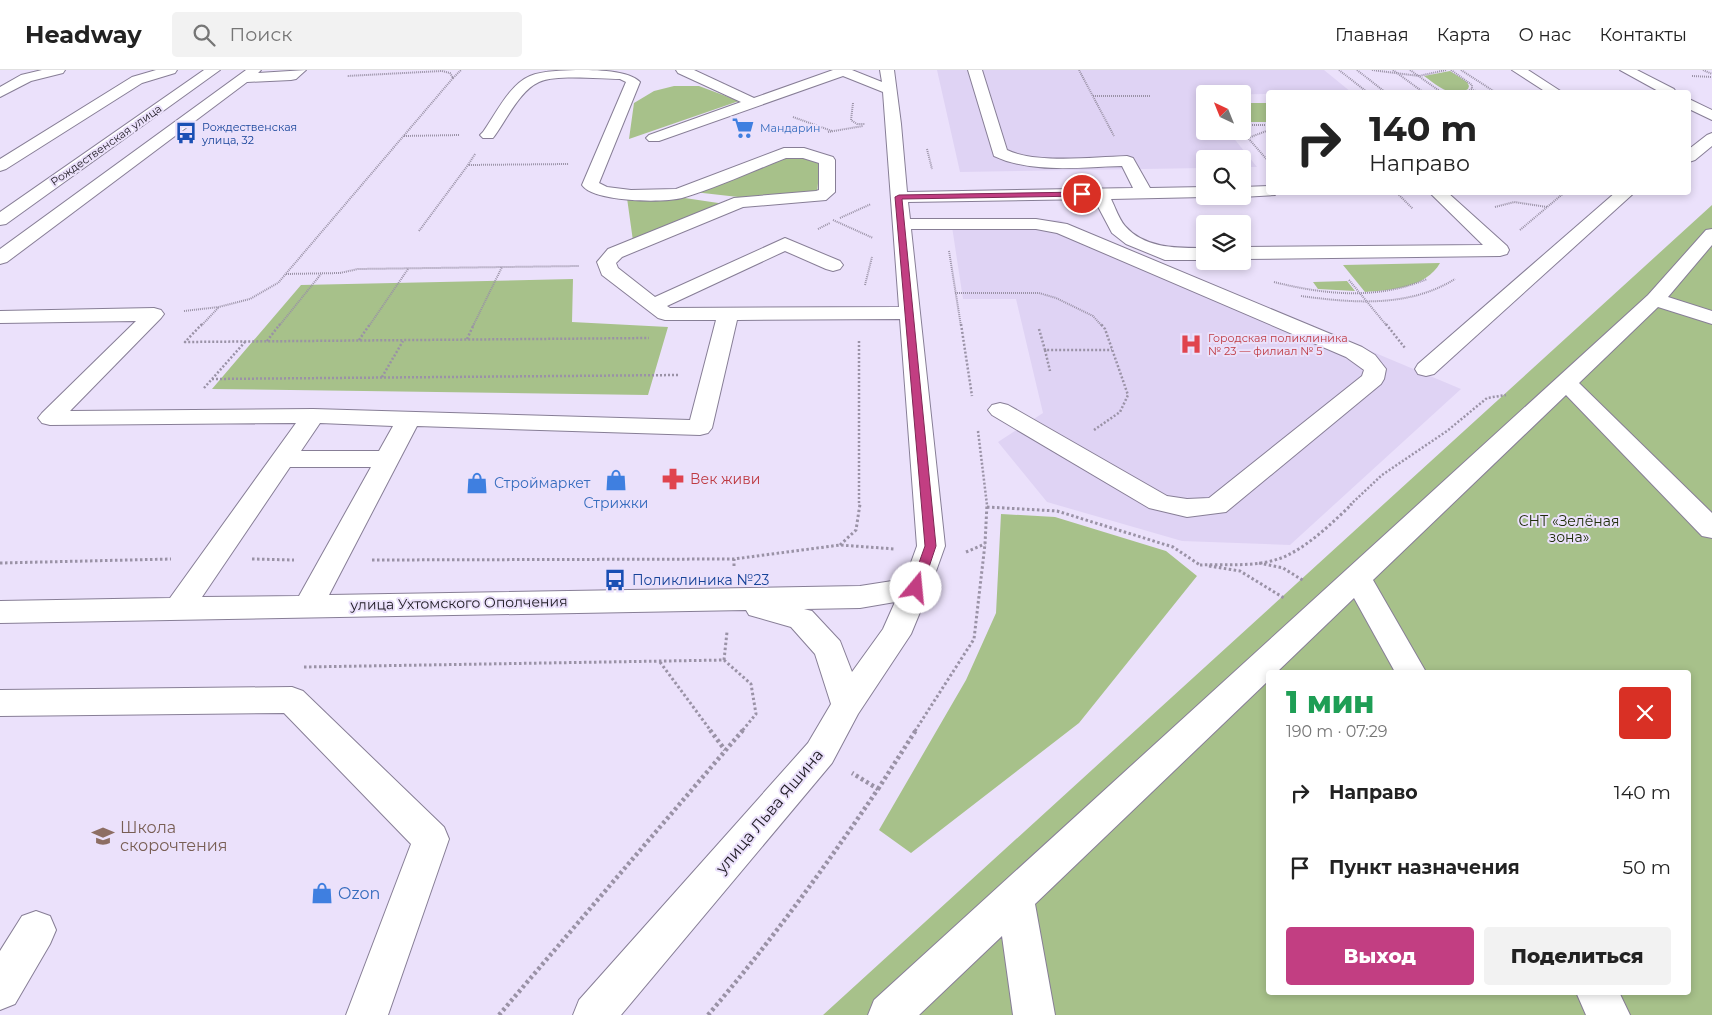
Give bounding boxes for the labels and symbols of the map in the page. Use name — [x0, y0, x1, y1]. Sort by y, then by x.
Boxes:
north arrow — [1196, 85, 1251, 140]
street label: Рождественская улица — [48, 101, 164, 189]
supermarket icon: Мандарин — [730, 115, 756, 141]
bus stop icon: Рождественская улица, 32 — [173, 120, 199, 146]
place label: Рождественская улица, 32 — [201, 120, 297, 147]
place label: Мандарин — [760, 121, 821, 135]
pin — [1061, 173, 1103, 215]
hospital icon: Городская поликлиника № 23 — филиал № 5 — [1178, 331, 1204, 357]
place label: Городская поликлиника № 23 — филиал № 5 — [1208, 331, 1348, 358]
pharmacy icon: Век живи — [660, 466, 686, 492]
shop icon: Стрижки — [603, 467, 629, 493]
shop icon: Строймаркет — [464, 470, 490, 496]
place label: Век живи — [690, 470, 760, 488]
place label: Строймаркет — [494, 474, 591, 492]
place label: Стрижки — [583, 494, 649, 512]
park label: СНТ «Зелёная зона» — [1519, 512, 1619, 546]
position arrow — [889, 561, 941, 613]
bus stop icon: Поликлиника №23 — [602, 567, 628, 593]
place label: Поликлиника №23 — [632, 571, 769, 589]
street label: улица Ухтомского Ополчения — [349, 592, 568, 614]
street label: улица Льва Яшина — [711, 745, 827, 878]
place label: Школа скорочтения — [120, 818, 228, 855]
school or university icon: Школа скорочтения — [90, 823, 116, 849]
shop icon: Ozon — [309, 880, 335, 906]
place label: Ozon — [338, 884, 380, 903]

